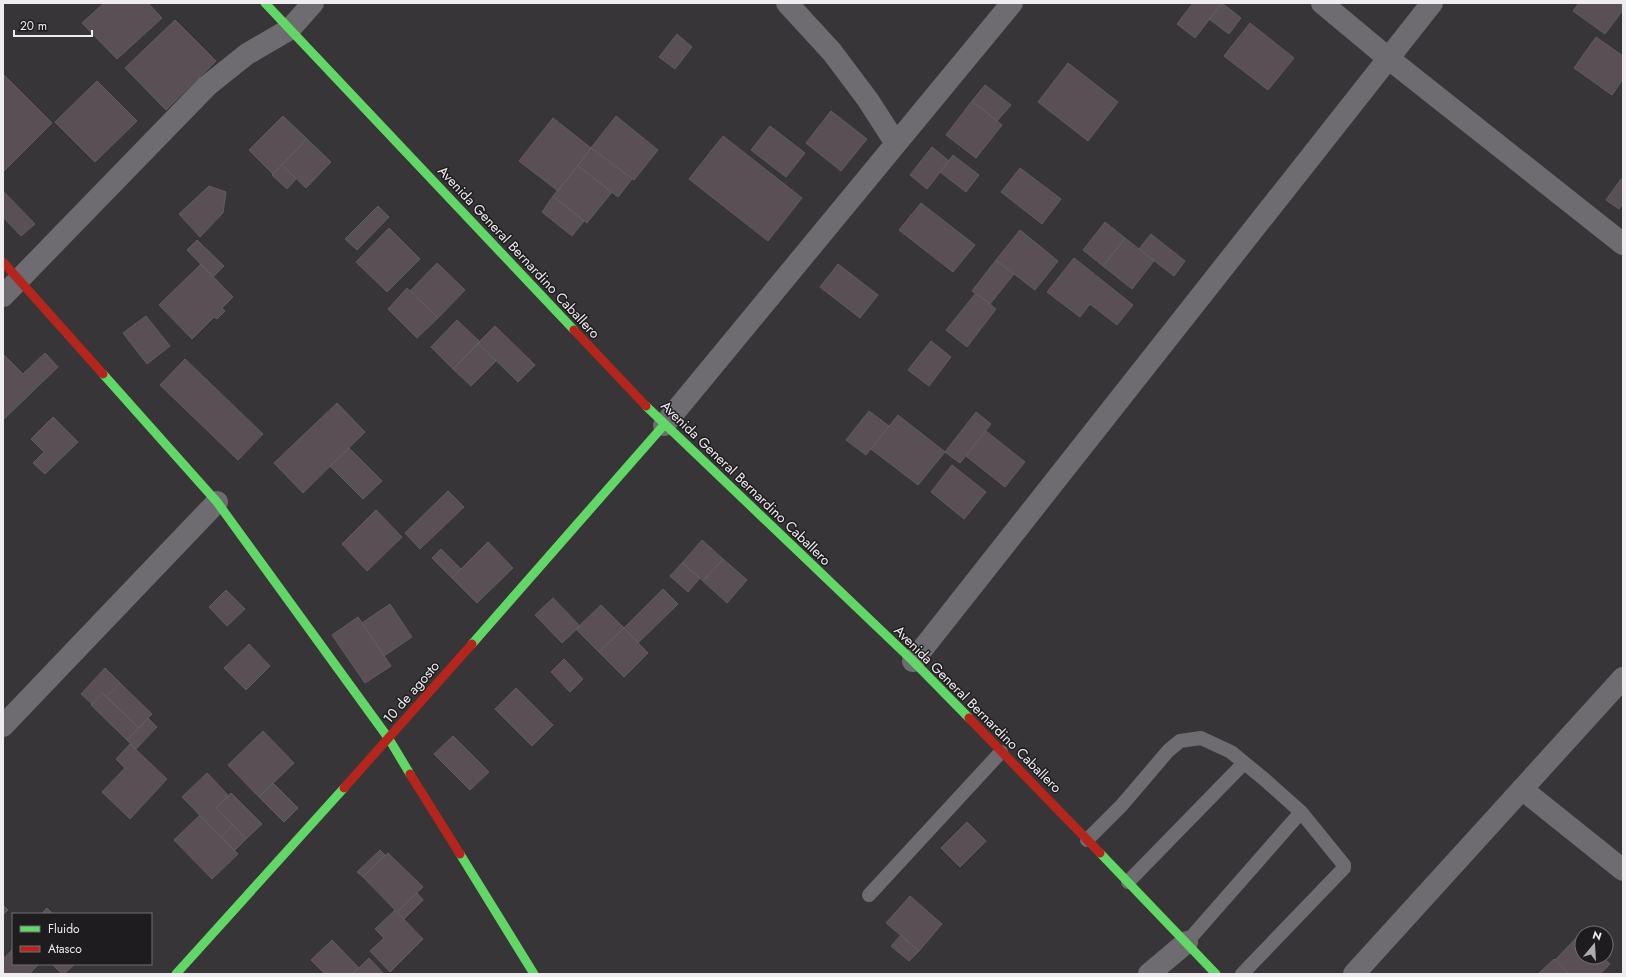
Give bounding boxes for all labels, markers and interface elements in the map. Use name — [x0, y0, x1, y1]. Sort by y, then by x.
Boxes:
scale bar — [14, 12, 92, 38]
text: 20 m — [20, 17, 47, 35]
street label: Avenida General Bernardino Caballero — [433, 161, 605, 343]
street label: Avenida General Bernardino Caballero — [656, 396, 836, 570]
street label: Avenida General Bernardino Caballero — [890, 621, 1067, 798]
street label: 10 de agosto — [378, 656, 444, 728]
legend — [12, 913, 152, 965]
text: Fluido — [48, 920, 80, 938]
north arrow — [1574, 925, 1614, 965]
text: N — [1590, 927, 1604, 944]
text: Atasco — [48, 940, 82, 958]

